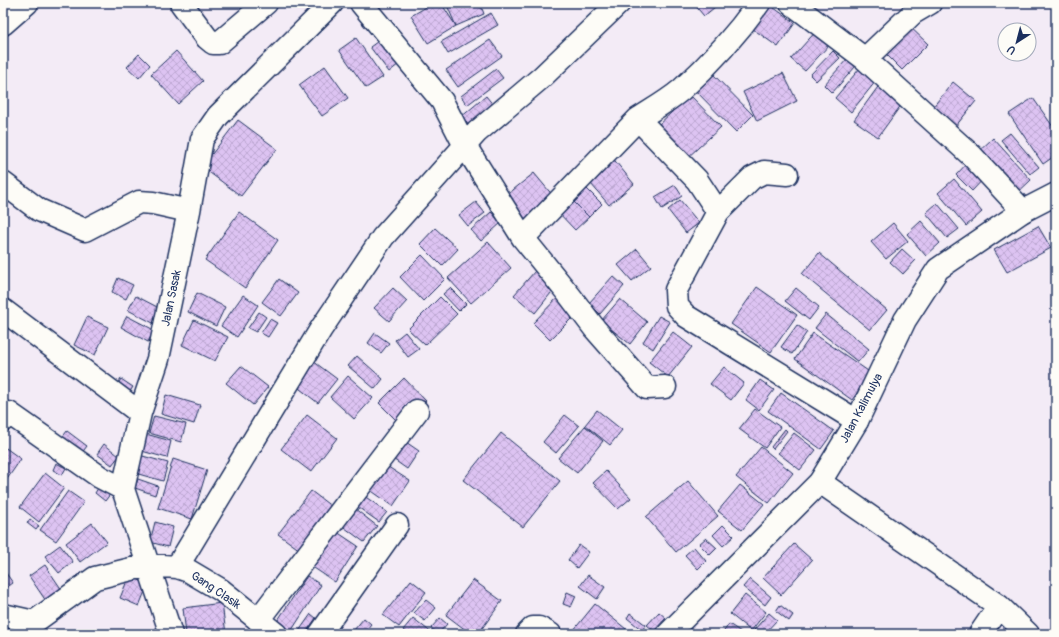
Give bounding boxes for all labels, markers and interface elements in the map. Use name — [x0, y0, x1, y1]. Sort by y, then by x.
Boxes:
north arrow — [997, 22, 1037, 62]
text: U — [1005, 42, 1018, 57]
street label: Jalan Sasak — [158, 269, 185, 328]
street label: Jalan Kalimulya — [837, 371, 886, 446]
street label: Gang Clasik — [188, 568, 244, 613]

